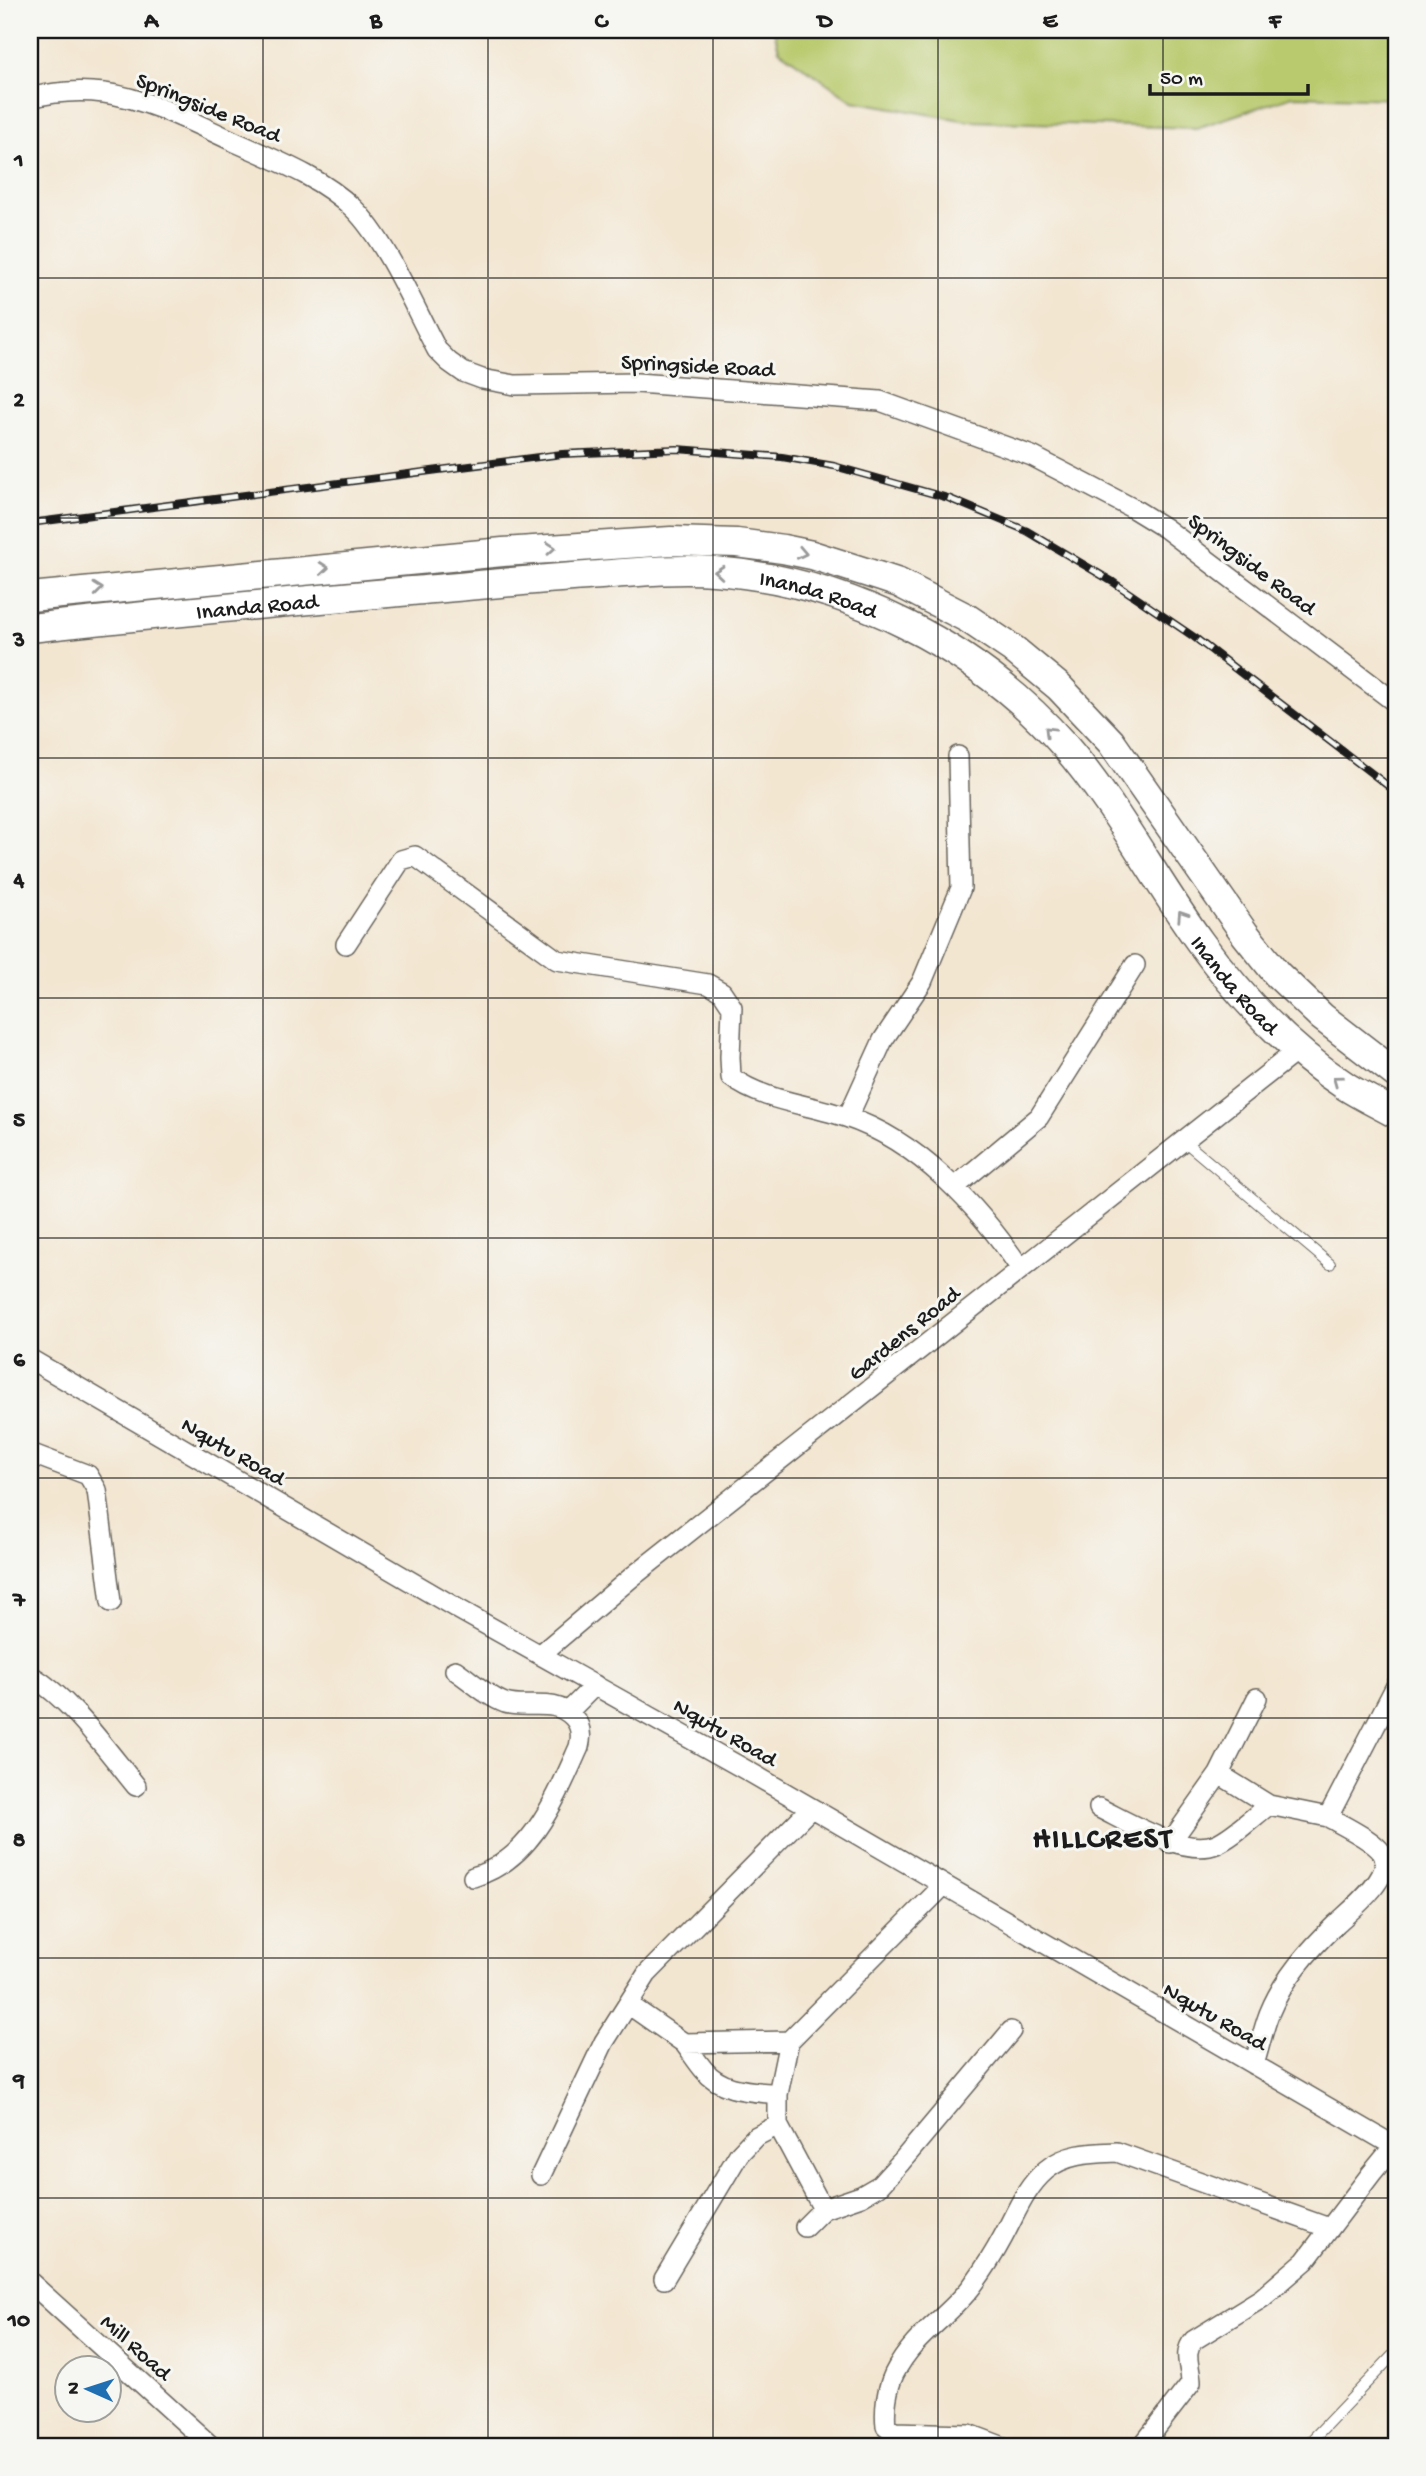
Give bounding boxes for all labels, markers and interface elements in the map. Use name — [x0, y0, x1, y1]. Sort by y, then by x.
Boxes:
text: A — [143, 9, 159, 36]
text: B — [369, 9, 383, 36]
text: C — [595, 9, 610, 36]
text: D — [816, 9, 834, 36]
text: E — [1043, 9, 1059, 36]
text: F — [1268, 9, 1283, 36]
scale bar — [1150, 52, 1307, 96]
street label: Springside Road — [131, 68, 285, 151]
text: 50 m — [1160, 68, 1203, 93]
text: 1 — [13, 148, 24, 175]
street label: Springside Road — [620, 350, 777, 385]
text: 2 — [13, 388, 25, 415]
street label: Springside Road — [1181, 509, 1322, 624]
one-way arrow — [545, 541, 556, 556]
one-way arrow — [796, 544, 808, 559]
one-way arrow — [319, 561, 330, 576]
one-way arrow — [713, 565, 724, 580]
street label: Inanda Road — [757, 567, 882, 627]
one-way arrow — [92, 582, 103, 597]
street label: Inanda Road — [195, 589, 321, 628]
text: 3 — [12, 628, 25, 655]
one-way arrow — [1045, 726, 1058, 739]
text: 4 — [13, 868, 25, 895]
one-way arrow — [1178, 910, 1191, 923]
street label: Inanda Road — [1183, 931, 1284, 1043]
one-way arrow — [1332, 1075, 1345, 1088]
text: 5 — [13, 1108, 25, 1135]
street label: Gardens Road — [844, 1281, 968, 1388]
text: 6 — [13, 1348, 26, 1375]
street label: Nqutu Road — [176, 1412, 290, 1494]
text: 7 — [12, 1588, 26, 1615]
street label: Nqutu Road — [668, 1693, 782, 1775]
district label: HILLCREST — [1033, 1824, 1174, 1859]
text: 8 — [13, 1828, 26, 1855]
street label: Nqutu Road — [1158, 1977, 1272, 2059]
text: 9 — [12, 2068, 25, 2095]
text: 10 — [7, 2308, 30, 2335]
street label: Mill Road — [93, 2310, 177, 2389]
north arrow — [52, 2354, 122, 2424]
text: N — [63, 2381, 86, 2395]

